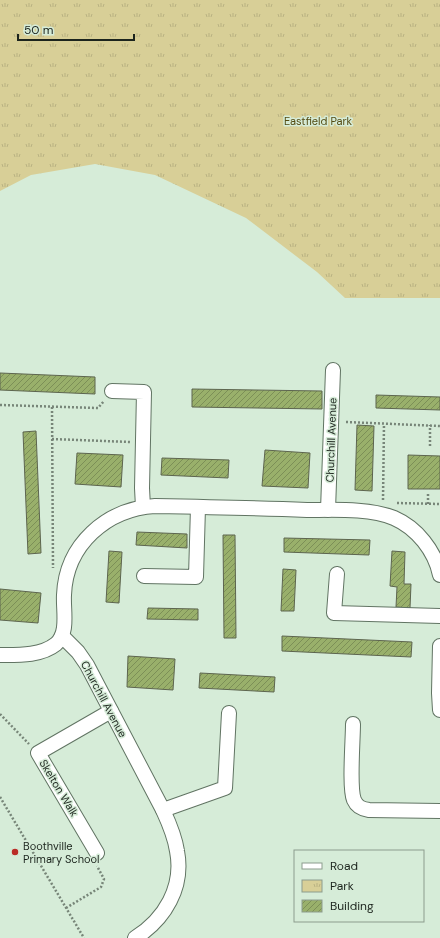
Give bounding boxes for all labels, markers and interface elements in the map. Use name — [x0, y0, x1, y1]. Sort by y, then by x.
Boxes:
scale bar — [18, 16, 134, 42]
text: 50 m — [24, 22, 53, 38]
park label: Eastfield Park — [284, 114, 353, 128]
street label: Churchill Avenue — [323, 397, 339, 483]
street label: Churchill Avenue — [78, 658, 130, 740]
street label: Skelton Walk — [36, 757, 82, 820]
place label: Boothville Primary School — [23, 839, 99, 866]
marker: Boothville Primary School — [10, 847, 20, 857]
legend — [294, 850, 424, 922]
text: Road — [330, 858, 358, 874]
text: Park — [330, 878, 354, 894]
text: Building — [330, 898, 374, 914]

